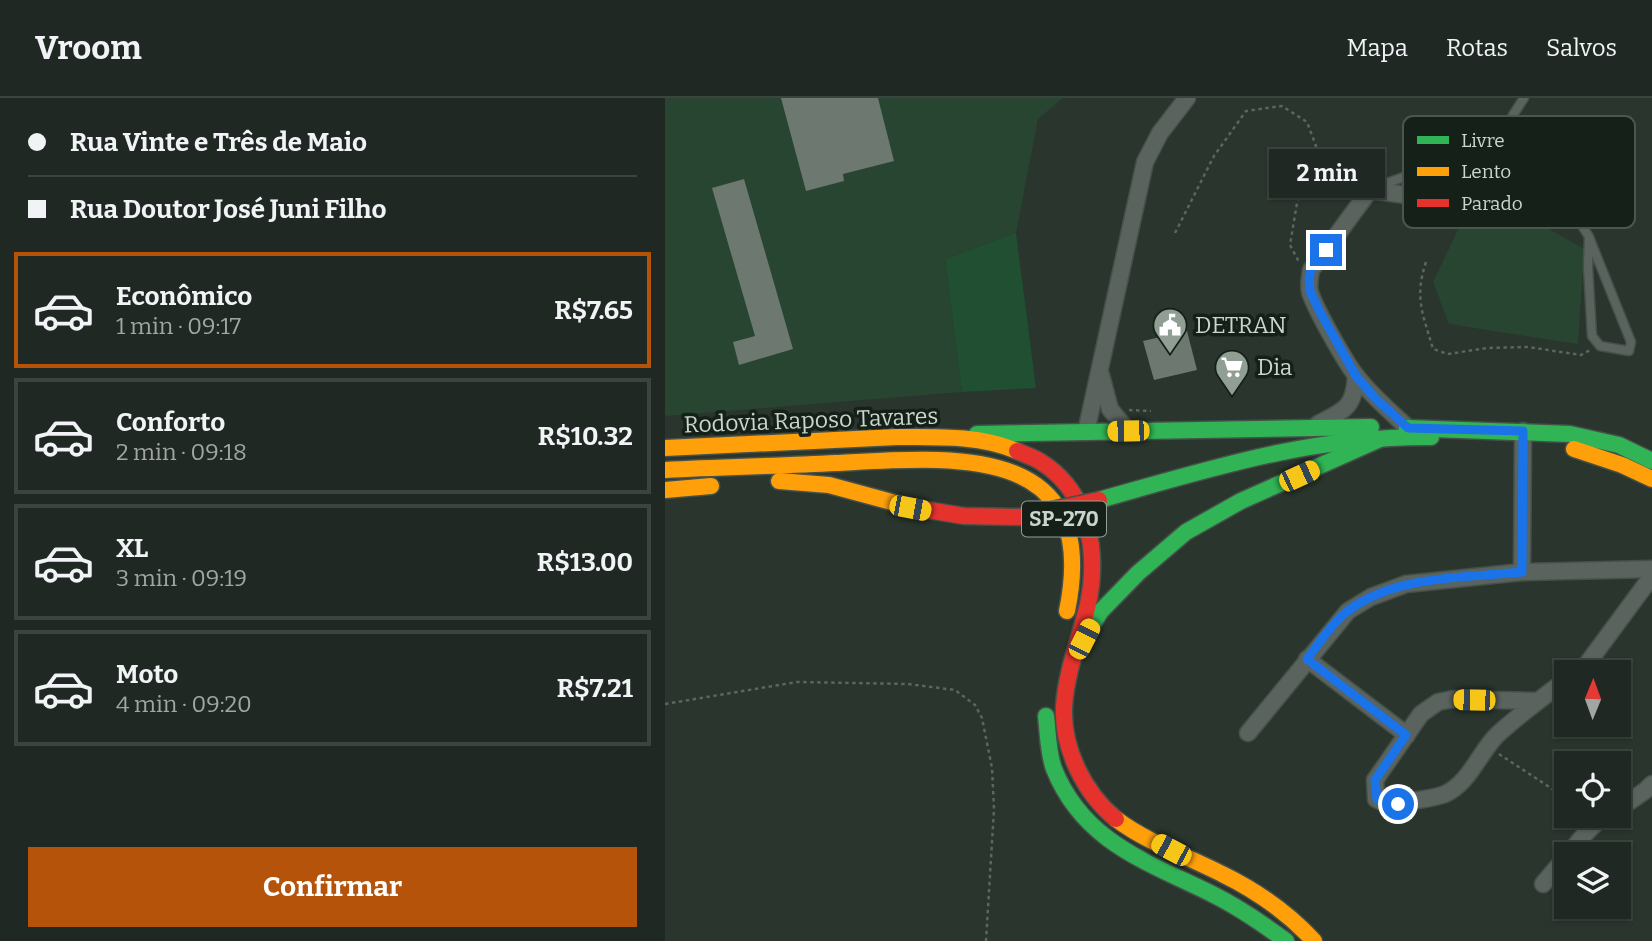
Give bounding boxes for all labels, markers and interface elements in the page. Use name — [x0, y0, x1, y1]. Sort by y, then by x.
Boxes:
text: Vroom — [35, 28, 142, 68]
text: Mapa — [1346, 34, 1408, 62]
text: Rotas — [1446, 34, 1508, 62]
text: Salvos — [1546, 34, 1617, 62]
legend — [1403, 116, 1635, 228]
text: Rua Vinte e Três de Maio — [70, 127, 367, 158]
text: Livre — [1461, 129, 1505, 152]
callout: 2 min — [1268, 149, 1384, 198]
text: 2 min — [1296, 159, 1358, 187]
text: Lento — [1461, 160, 1511, 183]
text: Parado — [1461, 192, 1523, 215]
text: Rua Doutor José Juni Filho — [70, 194, 387, 225]
route end — [1310, 234, 1342, 266]
icon: car — [32, 279, 95, 342]
text: Econômico — [116, 281, 252, 312]
text: R$7.65 — [554, 295, 633, 326]
public building icon: DETRAN — [1151, 306, 1189, 355]
place label: DETRAN — [1195, 311, 1286, 339]
text: 1 min · 09:17 — [116, 312, 241, 340]
supermarket icon: Dia — [1213, 348, 1251, 397]
place label: Dia — [1257, 353, 1293, 381]
street label: Rodovia Raposo Tavares — [683, 402, 939, 438]
icon: car — [32, 405, 95, 468]
text: Conforto — [116, 407, 225, 438]
car — [1107, 420, 1150, 442]
text: R$10.32 — [538, 421, 633, 452]
text: 2 min · 09:18 — [116, 438, 247, 466]
car — [1276, 458, 1323, 494]
car — [888, 494, 933, 522]
road number: SP-270 — [1022, 502, 1106, 536]
icon: car — [32, 531, 95, 594]
text: XL — [116, 533, 148, 564]
text: R$13.00 — [537, 547, 633, 578]
text: 3 min · 09:19 — [116, 564, 247, 592]
car — [1066, 616, 1103, 662]
icon: car — [32, 657, 95, 720]
text: Moto — [116, 659, 178, 690]
north arrow — [1554, 660, 1631, 737]
map controls — [1554, 660, 1631, 919]
text: R$7.21 — [557, 673, 633, 704]
car — [1453, 689, 1496, 711]
text: 4 min · 09:20 — [116, 690, 252, 718]
button: locate — [1554, 751, 1631, 828]
route start — [1382, 788, 1414, 820]
car — [1148, 831, 1195, 869]
button: layers — [1554, 842, 1631, 919]
button: Confirmar — [28, 847, 637, 927]

